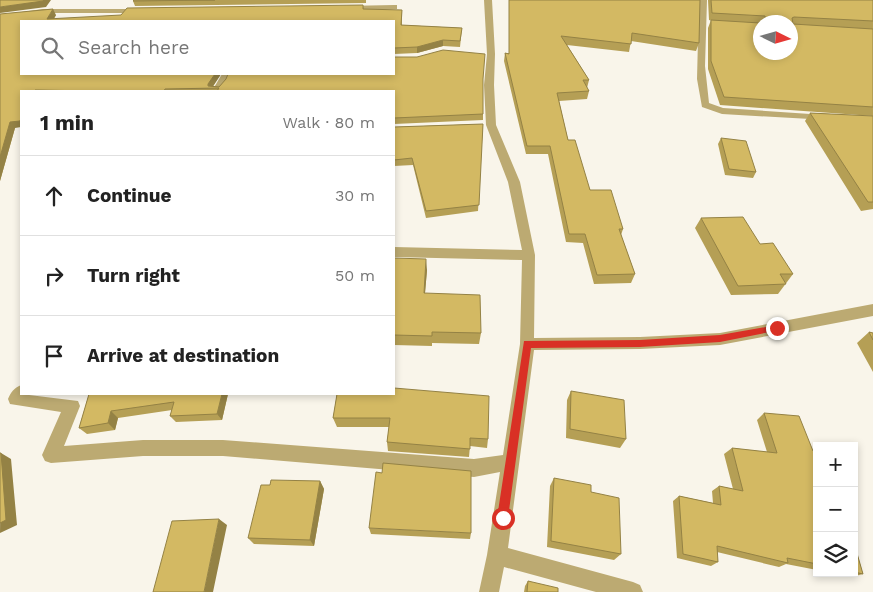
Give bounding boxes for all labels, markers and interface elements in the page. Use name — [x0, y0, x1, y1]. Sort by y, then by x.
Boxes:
north arrow — [753, 15, 798, 60]
search box — [20, 20, 395, 75]
icon: search — [38, 34, 66, 62]
text: Search here — [78, 36, 189, 59]
text: 1 min — [40, 110, 94, 135]
text: Walk · 80 m — [283, 113, 375, 132]
icon: ahead — [40, 182, 68, 210]
text: Continue — [87, 184, 171, 207]
text: 30 m — [335, 186, 375, 205]
icon: right — [40, 262, 68, 290]
text: Turn right — [87, 264, 180, 287]
text: 50 m — [335, 266, 375, 285]
route end — [766, 317, 789, 340]
icon: arrive — [40, 342, 68, 370]
text: Arrive at destination — [87, 344, 279, 367]
map controls — [813, 442, 858, 577]
button: + — [813, 442, 858, 487]
button: − — [813, 487, 858, 532]
route start — [492, 507, 515, 530]
button: layers — [813, 532, 858, 577]

